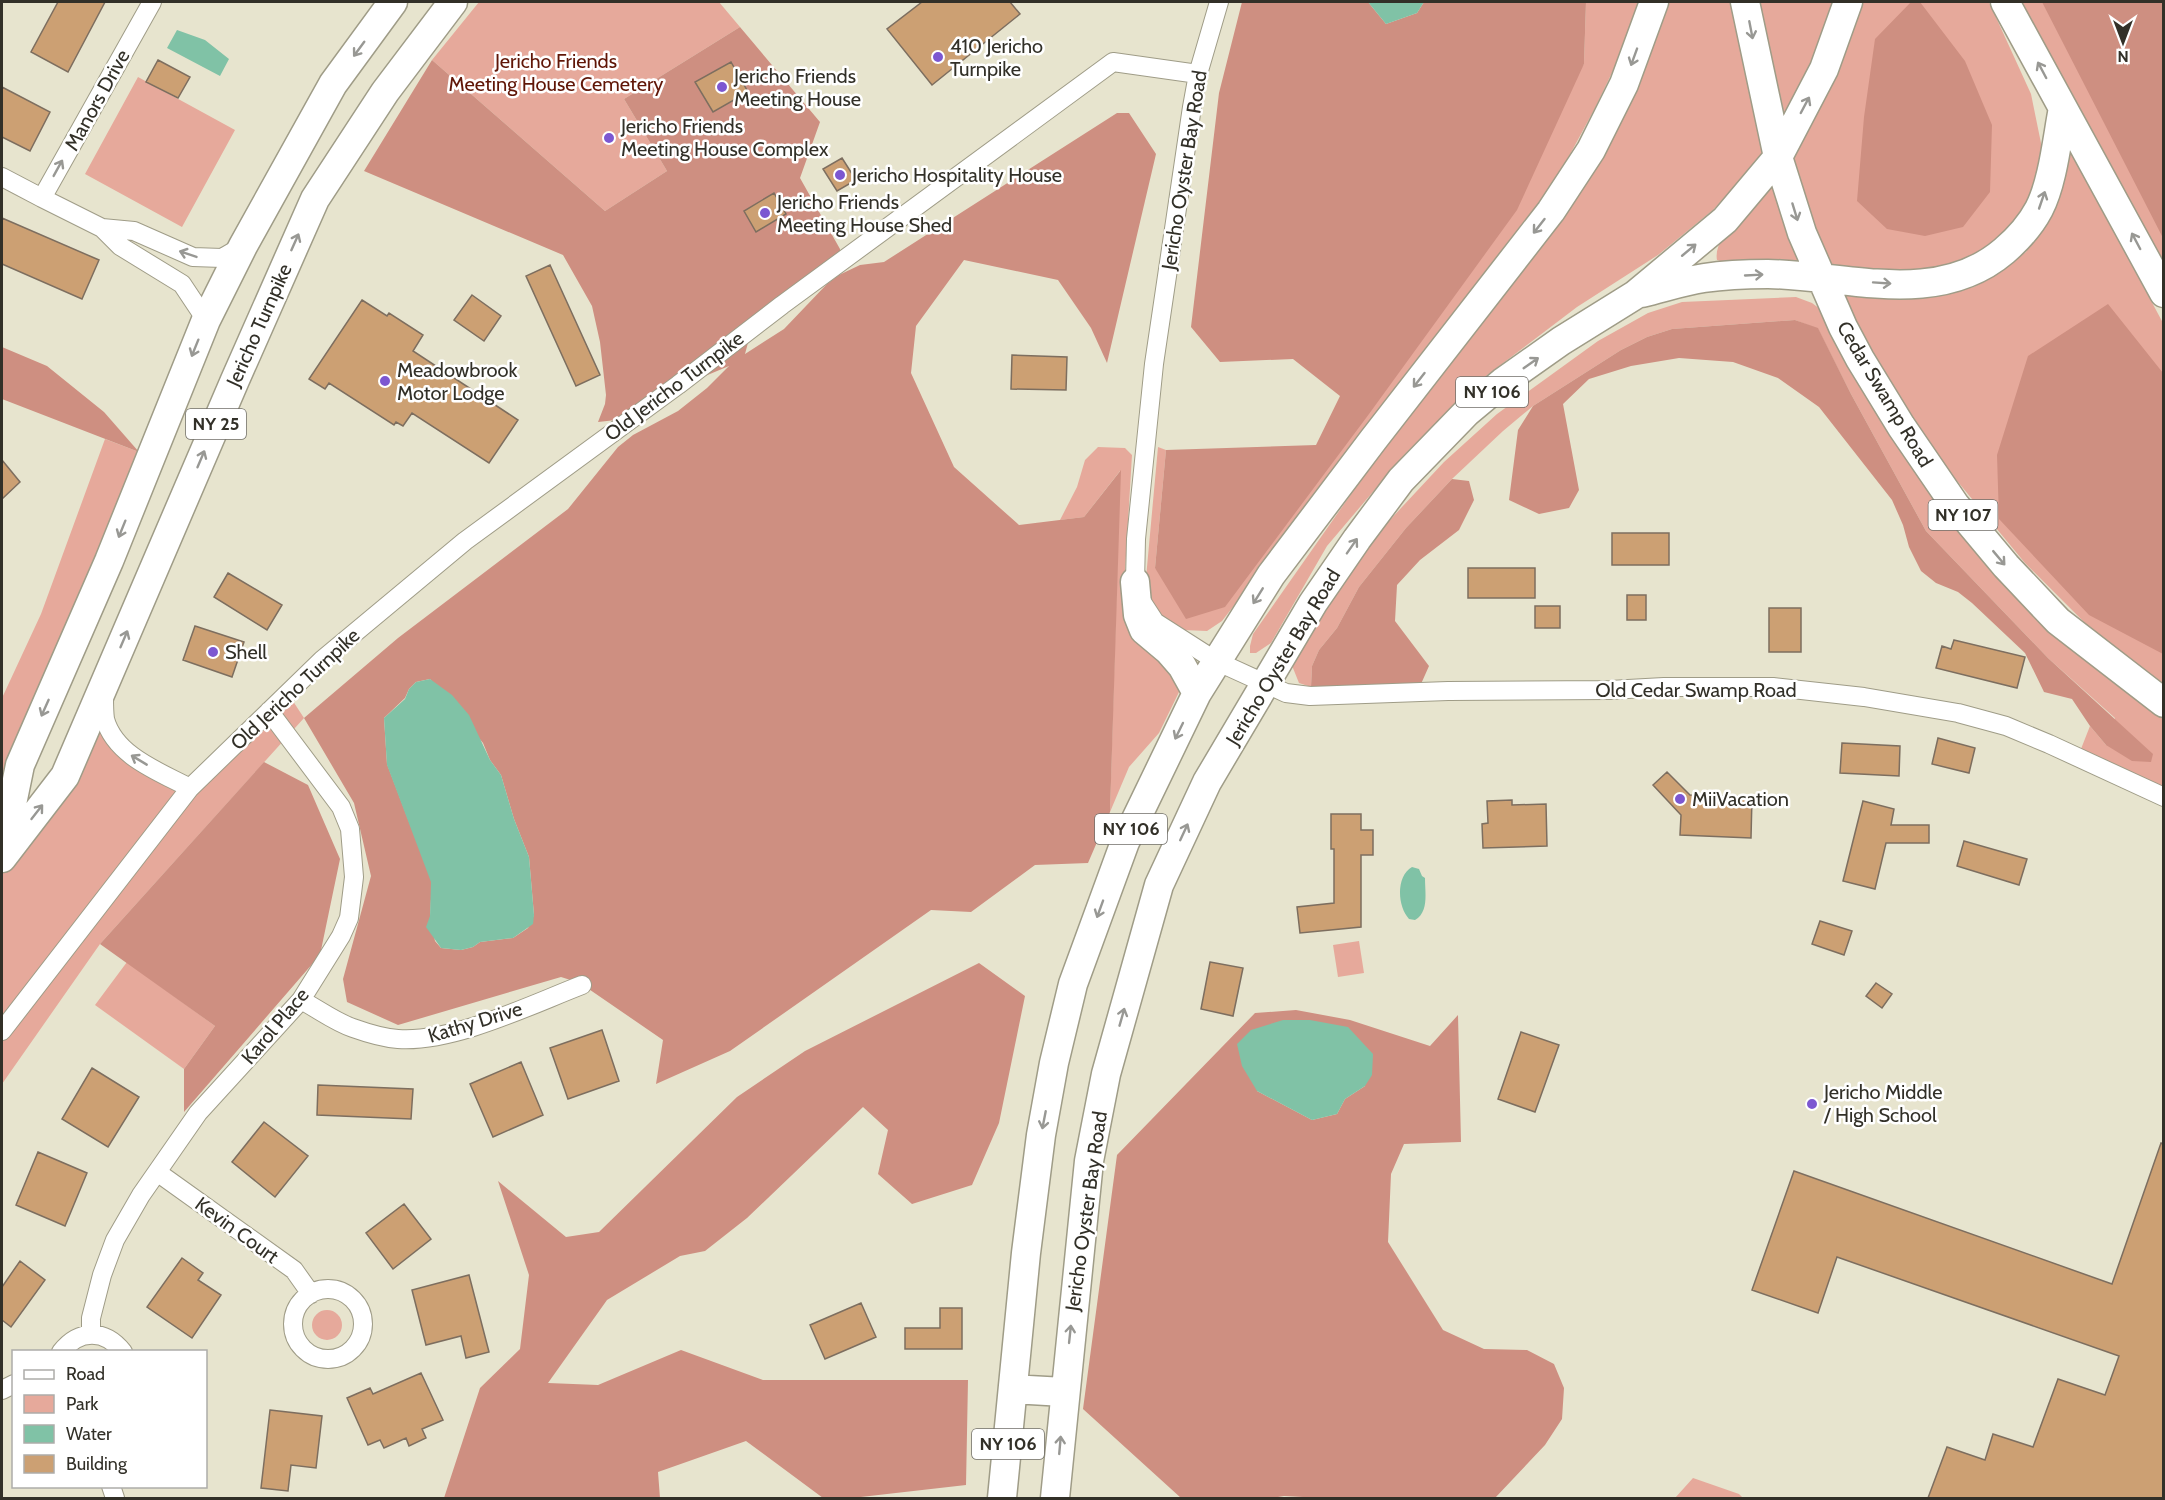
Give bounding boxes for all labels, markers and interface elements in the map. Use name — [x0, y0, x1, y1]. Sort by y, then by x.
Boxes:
north arrow — [2093, 12, 2153, 72]
one-way arrow — [1746, 20, 1757, 40]
place label: 410 Jericho Turnpike — [950, 34, 1043, 81]
one-way arrow — [353, 40, 365, 56]
street label: Manors Drive — [59, 45, 135, 155]
one-way arrow — [1627, 47, 1638, 65]
text: N — [2117, 47, 2129, 66]
park label: Jericho Friends Meeting House Cemetery — [449, 49, 663, 96]
marker: 410 Jericho Turnpike — [931, 50, 945, 64]
one-way arrow — [2036, 62, 2048, 79]
place label: Jericho Friends Meeting House — [733, 64, 861, 111]
street label: Jericho Oyster Bay Road — [1156, 69, 1212, 272]
marker: Jericho Friends Meeting House — [715, 80, 729, 94]
one-way arrow — [1799, 97, 1811, 114]
place label: Jericho Friends Meeting House Complex — [620, 114, 829, 161]
marker: Jericho Friends Meeting House Complex — [602, 131, 616, 145]
one-way arrow — [53, 160, 65, 177]
place label: Jericho Hospitality House — [851, 163, 1062, 187]
marker: Jericho Hospitality House — [833, 168, 847, 182]
place label: Jericho Friends Meeting House Shed — [776, 190, 952, 237]
one-way arrow — [2037, 191, 2048, 210]
one-way arrow — [1790, 202, 1801, 221]
marker: Jericho Friends Meeting House Shed — [758, 206, 772, 220]
one-way arrow — [1533, 218, 1546, 234]
one-way arrow — [2130, 233, 2142, 250]
one-way arrow — [290, 234, 302, 252]
one-way arrow — [1681, 243, 1696, 257]
one-way arrow — [179, 248, 198, 259]
street label: Jericho Turnpike — [221, 260, 297, 391]
one-way arrow — [1743, 270, 1763, 281]
one-way arrow — [1871, 278, 1891, 289]
street label: Cedar Swamp Road — [1832, 317, 1938, 471]
street label: Old Jericho Turnpike — [600, 326, 748, 446]
one-way arrow — [188, 338, 199, 357]
one-way arrow — [1522, 356, 1538, 369]
place label: Meadowbrook Motor Lodge — [397, 358, 517, 405]
one-way arrow — [1413, 372, 1426, 388]
marker: Meadowbrook Motor Lodge — [378, 374, 392, 388]
road number: NY 106 — [1456, 377, 1528, 407]
road number: NY 25 — [186, 409, 246, 439]
one-way arrow — [195, 451, 207, 469]
road number: NY 107 — [1928, 500, 1998, 530]
one-way arrow — [116, 519, 127, 538]
one-way arrow — [1346, 539, 1358, 555]
one-way arrow — [1993, 550, 2006, 566]
street label: Jericho Oyster Bay Road — [1220, 564, 1345, 750]
one-way arrow — [1251, 587, 1263, 604]
street label: Old Jericho Turnpike — [226, 623, 364, 755]
one-way arrow — [119, 630, 130, 648]
place label: Shell — [225, 640, 267, 664]
marker: Shell — [206, 645, 220, 659]
street label: Old Cedar Swamp Road — [1595, 678, 1797, 702]
one-way arrow — [39, 699, 50, 717]
one-way arrow — [1172, 721, 1184, 739]
one-way arrow — [131, 753, 148, 765]
place label: MiiVacation — [1692, 787, 1789, 811]
marker: MiiVacation — [1673, 792, 1687, 806]
one-way arrow — [31, 804, 44, 820]
road number: NY 106 — [1095, 814, 1167, 844]
one-way arrow — [1178, 823, 1190, 841]
one-way arrow — [1094, 899, 1105, 918]
street label: Karol Place — [236, 983, 314, 1069]
street label: Kathy Drive — [425, 996, 525, 1048]
one-way arrow — [1117, 1008, 1128, 1027]
place label: Jericho Middle / High School — [1823, 1080, 1942, 1127]
marker: Jericho Middle / High School — [1805, 1097, 1819, 1111]
one-way arrow — [1038, 1110, 1049, 1129]
street label: Jericho Oyster Bay Road — [1060, 1110, 1112, 1313]
street label: Kevin Court — [191, 1192, 284, 1268]
one-way arrow — [1065, 1325, 1076, 1345]
legend — [12, 1350, 207, 1488]
text: Road — [66, 1363, 105, 1385]
text: Park — [66, 1393, 99, 1415]
text: Water — [66, 1423, 112, 1445]
road number: NY 106 — [972, 1429, 1044, 1459]
one-way arrow — [1055, 1436, 1066, 1456]
text: Building — [66, 1453, 128, 1475]

